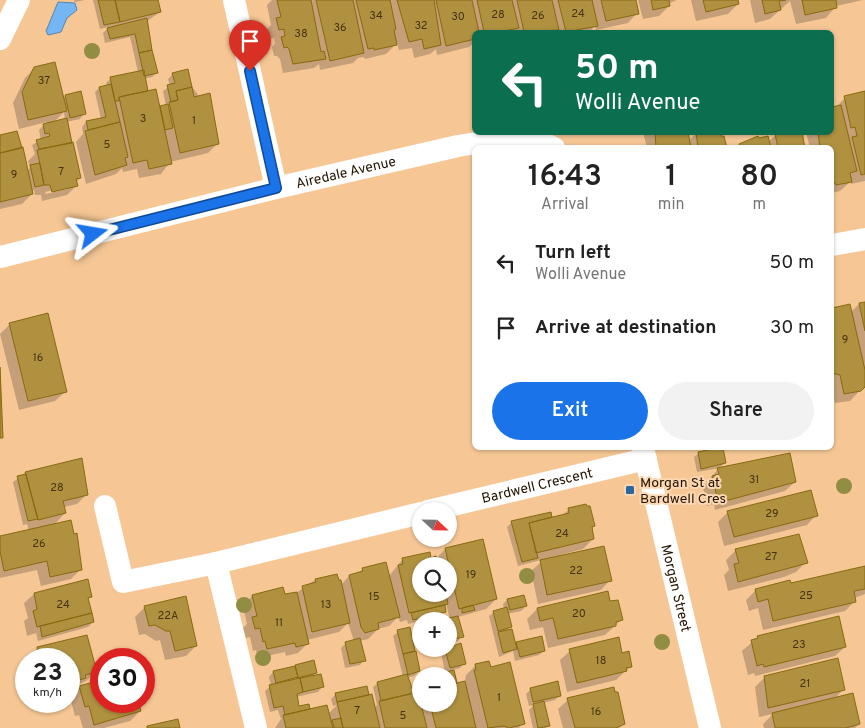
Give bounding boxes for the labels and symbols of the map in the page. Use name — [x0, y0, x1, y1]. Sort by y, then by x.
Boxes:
house number: 24 — [571, 7, 585, 21]
house number: 28 — [491, 8, 505, 22]
house number: 34 — [369, 9, 383, 23]
house number: 26 — [531, 9, 545, 23]
house number: 30 — [451, 10, 465, 24]
house number: 32 — [414, 19, 428, 33]
pin — [229, 20, 271, 71]
house number: 36 — [333, 21, 347, 35]
house number: 38 — [294, 27, 308, 41]
house number: 37 — [38, 74, 50, 88]
house number: 3 — [140, 112, 146, 126]
house number: 1 — [192, 114, 196, 128]
house number: 5 — [104, 138, 111, 152]
street label: Airedale Avenue — [294, 154, 398, 193]
house number: 7 — [58, 165, 64, 179]
house number: 9 — [11, 168, 17, 182]
position arrow — [66, 207, 118, 259]
house number: 9 — [842, 333, 848, 347]
house number: 16 — [33, 351, 43, 365]
street label: Bardwell Crescent — [480, 465, 595, 508]
house number: 31 — [749, 473, 759, 487]
place label: Morgan St at Bardwell Cres — [640, 475, 726, 508]
house number: 28 — [50, 481, 64, 495]
marker: Morgan St at Bardwell Cres — [624, 484, 636, 496]
north arrow — [412, 502, 458, 548]
house number: 29 — [765, 507, 779, 521]
house number: 24 — [555, 527, 569, 541]
house number: 26 — [32, 537, 46, 551]
street label: Morgan Street — [656, 543, 694, 634]
house number: 27 — [765, 550, 777, 564]
house number: 22 — [569, 564, 583, 578]
house number: 19 — [466, 568, 476, 582]
house number: 25 — [799, 589, 813, 603]
house number: 15 — [369, 590, 380, 604]
house number: 24 — [56, 598, 70, 612]
house number: 13 — [321, 598, 331, 612]
house number: 20 — [572, 607, 586, 621]
house number: 22A — [158, 609, 178, 623]
house number: 11 — [275, 616, 283, 630]
house number: 23 — [792, 638, 806, 652]
speed limit sign: 30 — [90, 648, 155, 713]
house number: 18 — [596, 654, 606, 668]
house number: 21 — [800, 677, 810, 691]
house number: 1 — [497, 691, 501, 705]
house number: 7 — [354, 704, 360, 718]
house number: 16 — [591, 705, 601, 719]
house number: 5 — [400, 709, 407, 723]

